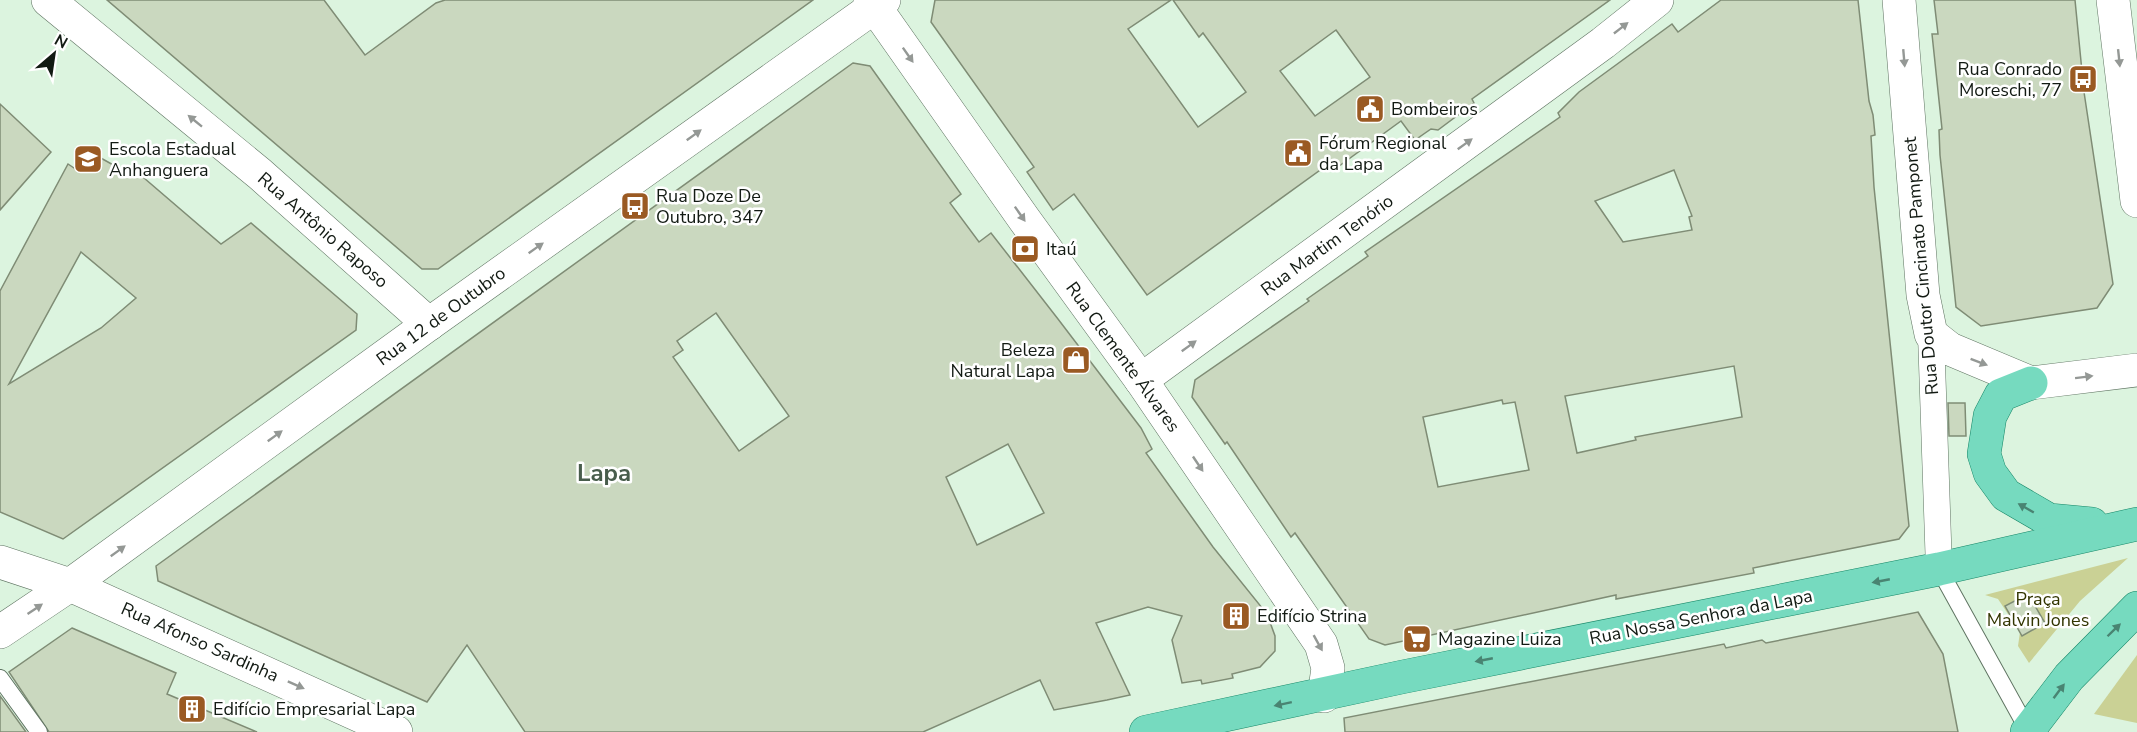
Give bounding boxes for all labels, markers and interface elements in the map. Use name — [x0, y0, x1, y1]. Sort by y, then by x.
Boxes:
one-way arrow — [1614, 22, 1629, 34]
north arrow — [24, 24, 84, 84]
text: N — [50, 29, 71, 54]
one-way arrow — [902, 46, 914, 62]
one-way arrow — [1899, 49, 1909, 68]
one-way arrow — [2114, 49, 2124, 68]
place label: Rua Conrado Moreschi, 77 — [1958, 57, 2062, 102]
bus stop icon: Rua Conrado Moreschi, 77 — [2067, 63, 2099, 95]
public building icon: Bombeiros — [1354, 93, 1386, 125]
place label: Bombeiros — [1391, 97, 1478, 121]
one-way arrow — [187, 114, 203, 127]
one-way arrow — [686, 129, 702, 141]
place label: Fórum Regional da Lapa — [1319, 131, 1447, 176]
street label: Rua Doutor Cincinato Pamponet — [1898, 135, 1944, 396]
place label: Escola Estadual Anhanguera — [109, 137, 237, 182]
public building icon: Fórum Regional da Lapa — [1282, 137, 1314, 169]
one-way arrow — [1456, 138, 1472, 150]
school or university icon: Escola Estadual Anhanguera — [72, 143, 104, 175]
street label: Rua Antônio Raposo — [253, 167, 393, 293]
place label: Rua Doze De Outubro, 347 — [656, 184, 764, 229]
street label: Rua Martim Tenório — [1256, 189, 1398, 301]
bus stop icon: Rua Doze De Outubro, 347 — [619, 190, 651, 222]
one-way arrow — [1014, 206, 1026, 222]
bank icon: Itaú — [1009, 233, 1041, 265]
place label: Itaú — [1046, 237, 1077, 261]
one-way arrow — [527, 242, 543, 254]
street label: Rua 12 de Outubro — [372, 261, 510, 371]
street label: Rua Clemente Álvares — [1060, 277, 1186, 437]
place label: Beleza Natural Lapa — [951, 338, 1055, 383]
one-way arrow — [1181, 340, 1197, 352]
shop icon: Beleza Natural Lapa — [1060, 344, 1092, 376]
one-way arrow — [1970, 357, 1988, 367]
one-way arrow — [2074, 372, 2093, 381]
one-way arrow — [267, 430, 283, 442]
one-way arrow — [1192, 455, 1204, 471]
district label: Lapa — [577, 457, 631, 489]
one-way arrow — [2017, 503, 2034, 513]
one-way arrow — [109, 545, 125, 557]
one-way arrow — [1872, 577, 1891, 586]
street label: Rua Nossa Senhora da Lapa — [1587, 584, 1815, 650]
park label: Praça Malvin Jones — [1987, 587, 2089, 632]
street label: Rua Afonso Sardinha — [117, 596, 283, 688]
building icon: Edifício Strina — [1220, 600, 1252, 632]
one-way arrow — [27, 603, 43, 615]
place label: Edifício Strina — [1257, 604, 1367, 628]
supermarket icon: Magazine Luiza — [1401, 623, 1433, 655]
one-way arrow — [2106, 623, 2120, 637]
place label: Magazine Luiza — [1438, 627, 1562, 651]
one-way arrow — [1313, 635, 1323, 652]
one-way arrow — [1474, 656, 1493, 665]
one-way arrow — [288, 681, 305, 690]
one-way arrow — [2052, 683, 2064, 698]
building icon: Edifício Empresarial Lapa — [176, 693, 208, 725]
place label: Edifício Empresarial Lapa — [213, 697, 415, 721]
one-way arrow — [1274, 700, 1293, 710]

